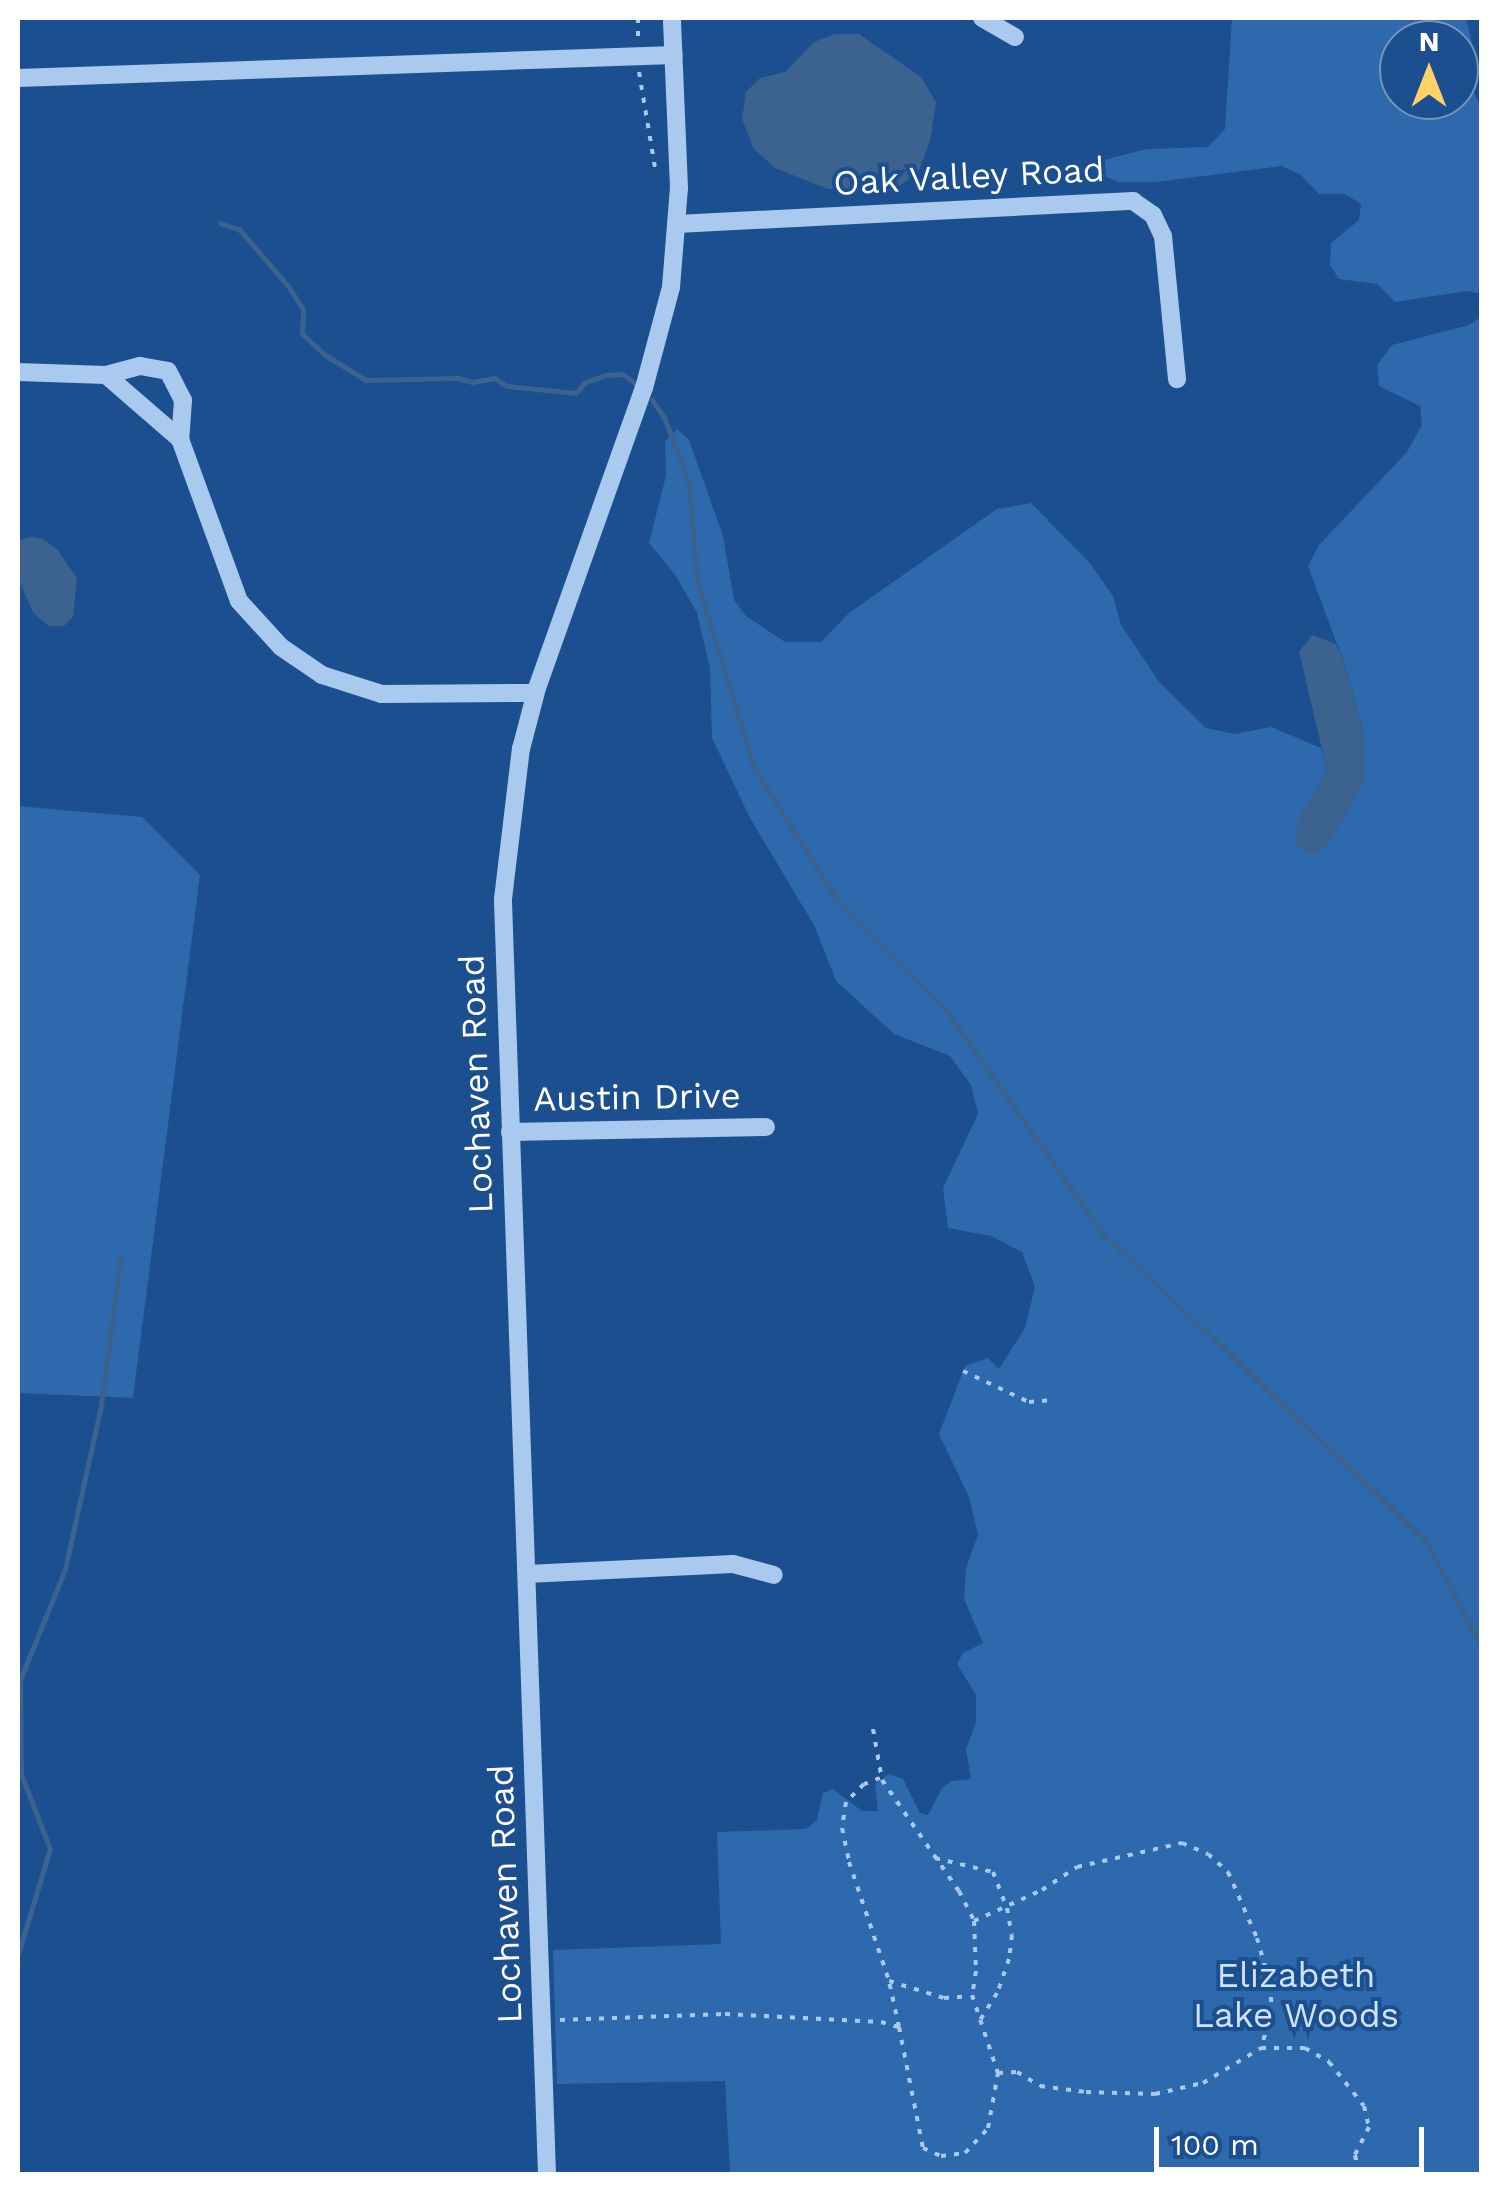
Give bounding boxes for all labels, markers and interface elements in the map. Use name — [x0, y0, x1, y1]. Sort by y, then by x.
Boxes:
north arrow — [1379, 20, 1479, 120]
text: N — [1419, 25, 1439, 58]
street label: Oak Valley Road — [831, 148, 1107, 204]
street label: Lochaven Road — [450, 954, 502, 1214]
street label: Austin Drive — [533, 1074, 741, 1120]
street label: Lochaven Road — [479, 1764, 531, 2024]
park label: Elizabeth Lake Woods — [1193, 1954, 1399, 2036]
scale bar — [1159, 2107, 1429, 2169]
text: 100 m — [1171, 2127, 1259, 2162]

